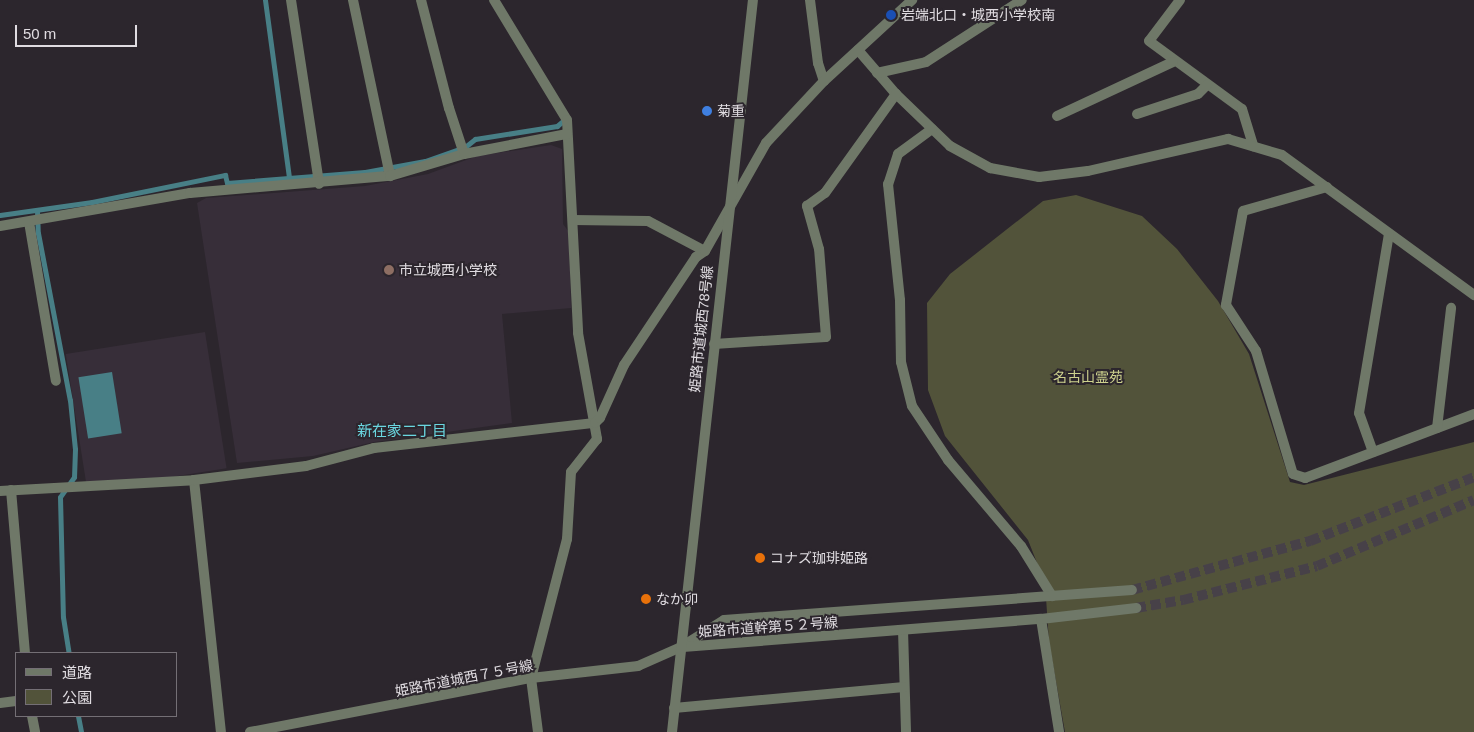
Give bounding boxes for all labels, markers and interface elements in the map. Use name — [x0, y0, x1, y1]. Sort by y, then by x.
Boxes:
place label: 岩端北口・城西小学校南 — [901, 7, 1055, 23]
marker: 岩端北口・城西小学校南 — [885, 9, 897, 21]
scale bar — [18, 15, 140, 47]
text: 50 m — [23, 25, 56, 42]
place label: 菊重 — [717, 103, 745, 119]
marker: 菊重 — [701, 105, 713, 117]
place label: 市立城西小学校 — [399, 262, 497, 278]
marker: 市立城西小学校 — [383, 264, 395, 276]
street label: 姫路市道城西78号線 — [686, 265, 716, 393]
park label: 名古山霊苑 — [1053, 369, 1123, 385]
district label: 新在家二丁目 — [357, 422, 447, 440]
place label: コナズ珈琲姫路 — [770, 550, 868, 566]
marker: コナズ珈琲姫路 — [754, 552, 766, 564]
place label: なか卯 — [656, 591, 698, 607]
marker: なか卯 — [640, 593, 652, 605]
street label: 姫路市道幹第５２号線 — [698, 614, 838, 640]
legend — [15, 652, 178, 717]
street label: 姫路市道城西７５号線 — [394, 656, 534, 700]
text: 道路 — [62, 664, 92, 681]
text: 公園 — [62, 689, 92, 706]

